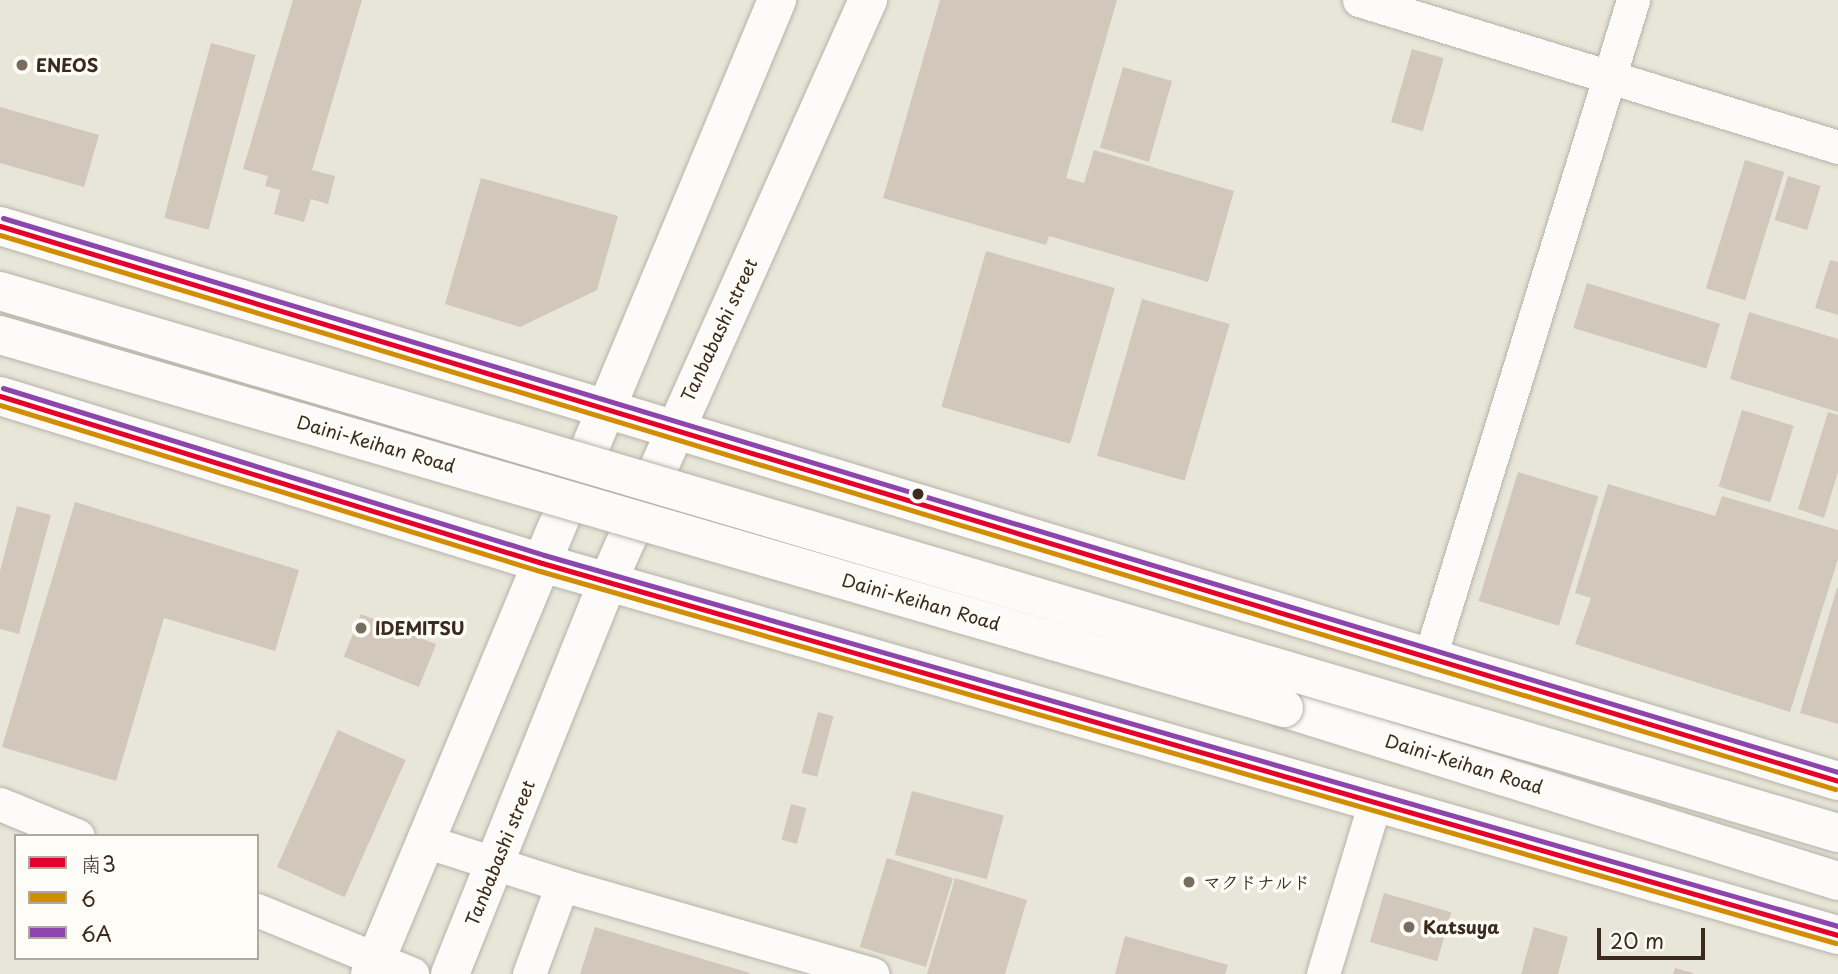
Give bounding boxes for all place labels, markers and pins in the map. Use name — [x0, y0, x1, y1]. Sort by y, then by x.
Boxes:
place label: ENEOS — [36, 54, 98, 76]
marker: ENEOS — [14, 57, 30, 73]
unlabelled marker — [911, 487, 925, 501]
place label: IDEMITSU — [375, 617, 464, 639]
marker: IDEMITSU — [353, 620, 369, 636]
place label: マクドナルド — [1203, 871, 1311, 893]
marker: マクドナルド — [1181, 874, 1197, 890]
place label: Katsuya — [1423, 916, 1499, 938]
marker: Katsuya — [1401, 919, 1417, 935]

